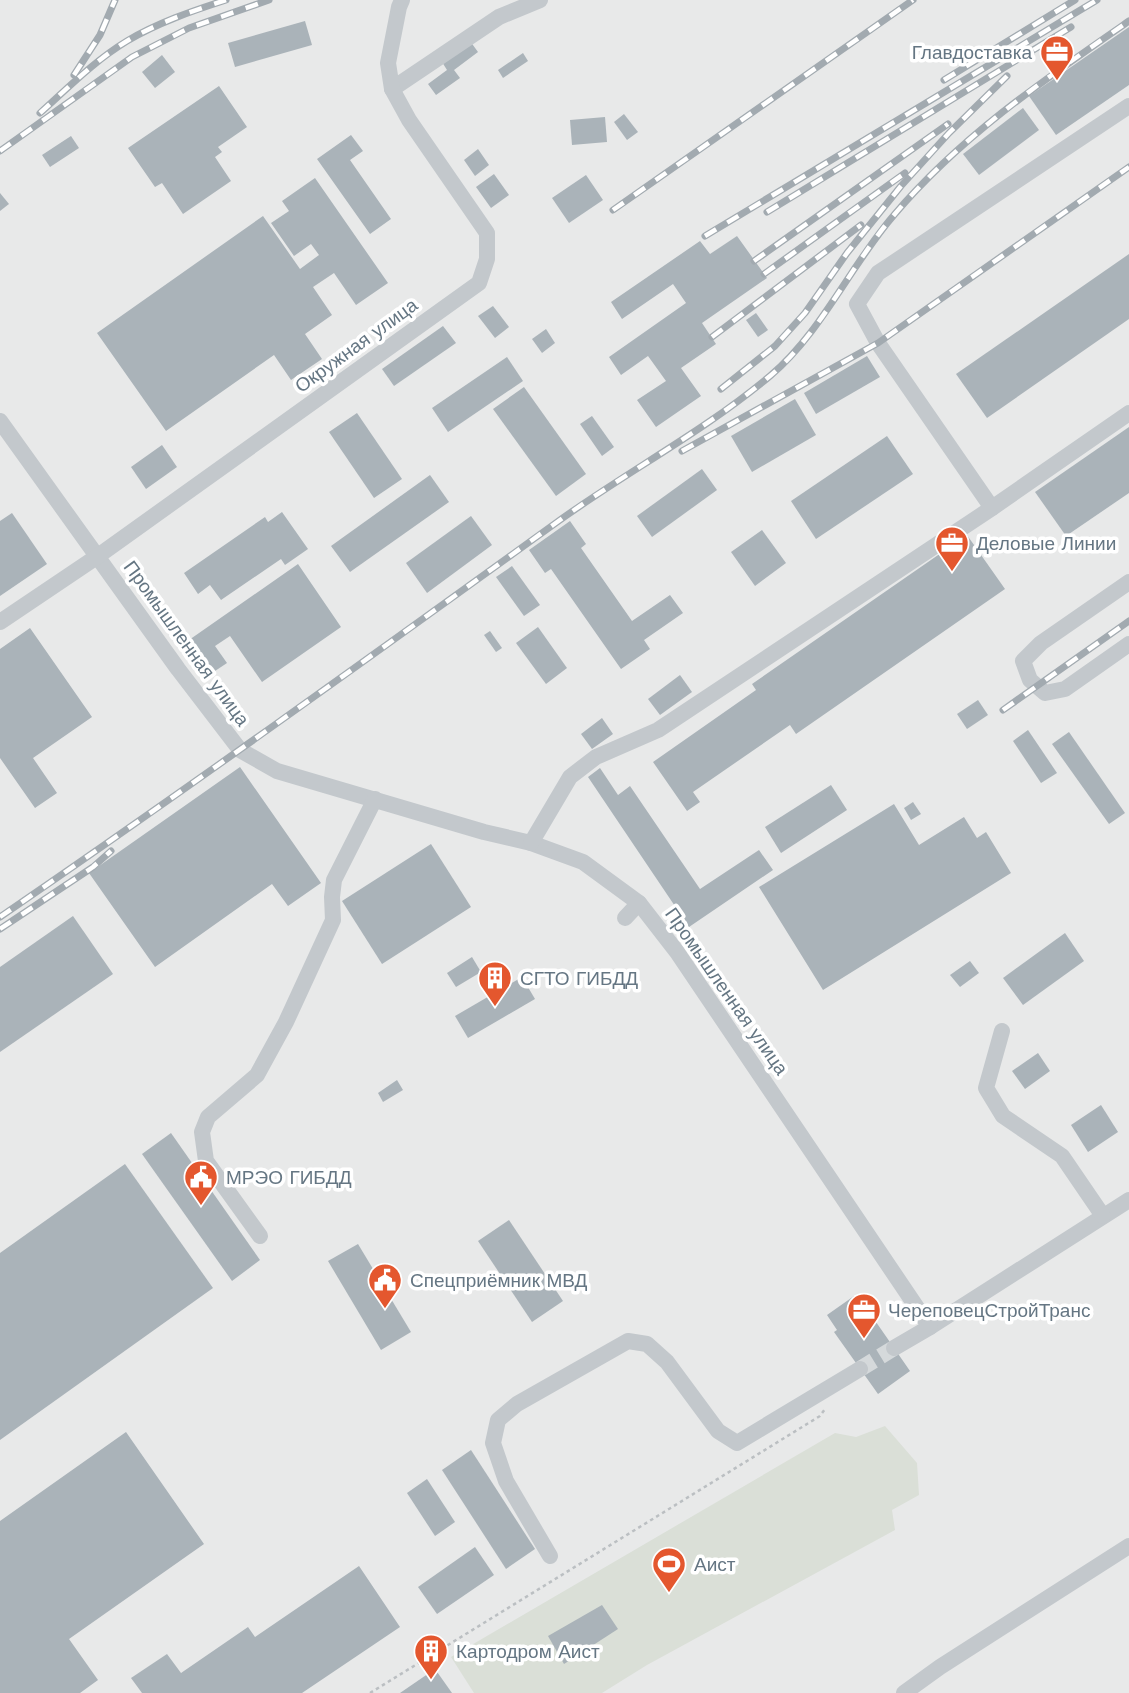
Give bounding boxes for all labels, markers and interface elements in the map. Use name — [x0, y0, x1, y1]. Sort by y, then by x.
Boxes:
office icon: Главдоставка — [1038, 33, 1076, 82]
place label: Главдоставка — [912, 41, 1032, 64]
street label: Окружная улица — [291, 293, 422, 398]
office icon: Деловые Линии — [933, 524, 971, 573]
place label: Деловые Линии — [976, 532, 1116, 555]
street label: Промышленная улица — [119, 556, 255, 731]
street label: Промышленная улица — [660, 903, 793, 1080]
building icon: СГТО ГИБДД — [476, 959, 514, 1008]
place label: СГТО ГИБДД — [520, 967, 638, 990]
public building icon: МРЭО ГИБДД — [182, 1158, 220, 1207]
place label: МРЭО ГИБДД — [226, 1166, 352, 1189]
public building icon: Спецприёмник МВД — [366, 1261, 404, 1310]
place label: Спецприёмник МВД — [410, 1269, 588, 1292]
office icon: ЧереповецСтройТранс — [845, 1291, 883, 1340]
place label: ЧереповецСтройТранс — [888, 1299, 1090, 1322]
sports icon: Аист — [650, 1545, 688, 1594]
place label: Аист — [694, 1553, 736, 1576]
building icon: Картодром Аист — [412, 1632, 450, 1681]
place label: Картодром Аист — [456, 1640, 600, 1663]

